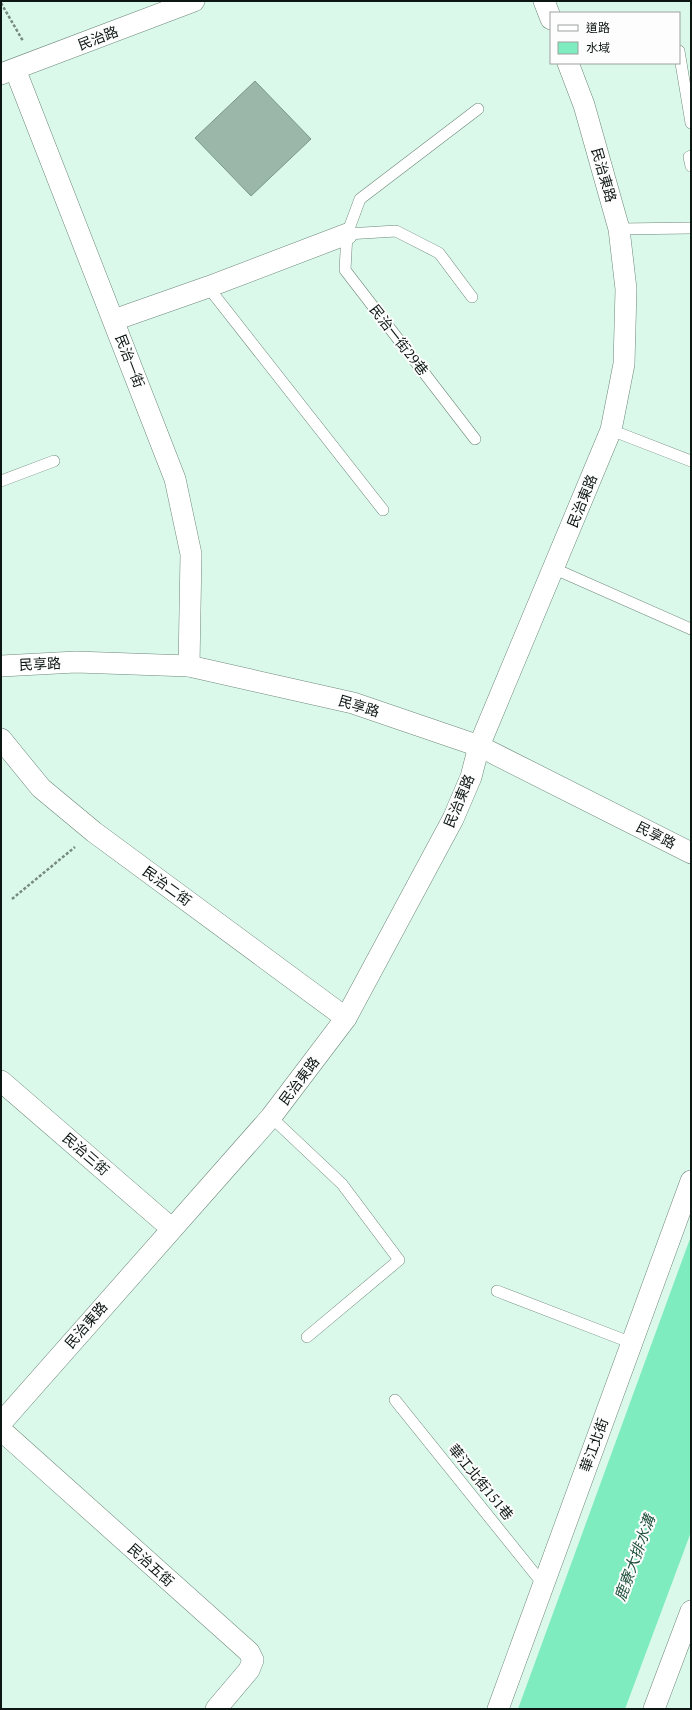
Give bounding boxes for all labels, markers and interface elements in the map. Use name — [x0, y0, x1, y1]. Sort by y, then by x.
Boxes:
legend — [550, 12, 680, 64]
text: 道路 — [586, 20, 610, 35]
street label: 民治路 — [75, 21, 121, 54]
text: 水域 — [586, 40, 610, 55]
street label: 民治東路 — [588, 145, 621, 204]
street label: 民治一街29巷 — [366, 300, 433, 379]
street label: 民治一街 — [112, 331, 149, 390]
street label: 民治東路 — [562, 471, 601, 530]
street label: 民享路 — [19, 653, 61, 674]
street label: 民享路 — [336, 690, 382, 721]
street label: 民治東路 — [439, 771, 478, 830]
street label: 民享路 — [633, 817, 679, 853]
street label: 民治二街 — [139, 861, 196, 910]
street label: 民治東路 — [274, 1053, 323, 1109]
street label: 民治三街 — [59, 1128, 114, 1179]
street label: 民治東路 — [60, 1297, 111, 1352]
street label: 華江北街 — [575, 1415, 612, 1474]
street label: 華江北街151巷 — [445, 1440, 518, 1524]
water label: 鹿寮大排水溝 — [609, 1510, 660, 1603]
street label: 民治五街 — [124, 1539, 178, 1590]

